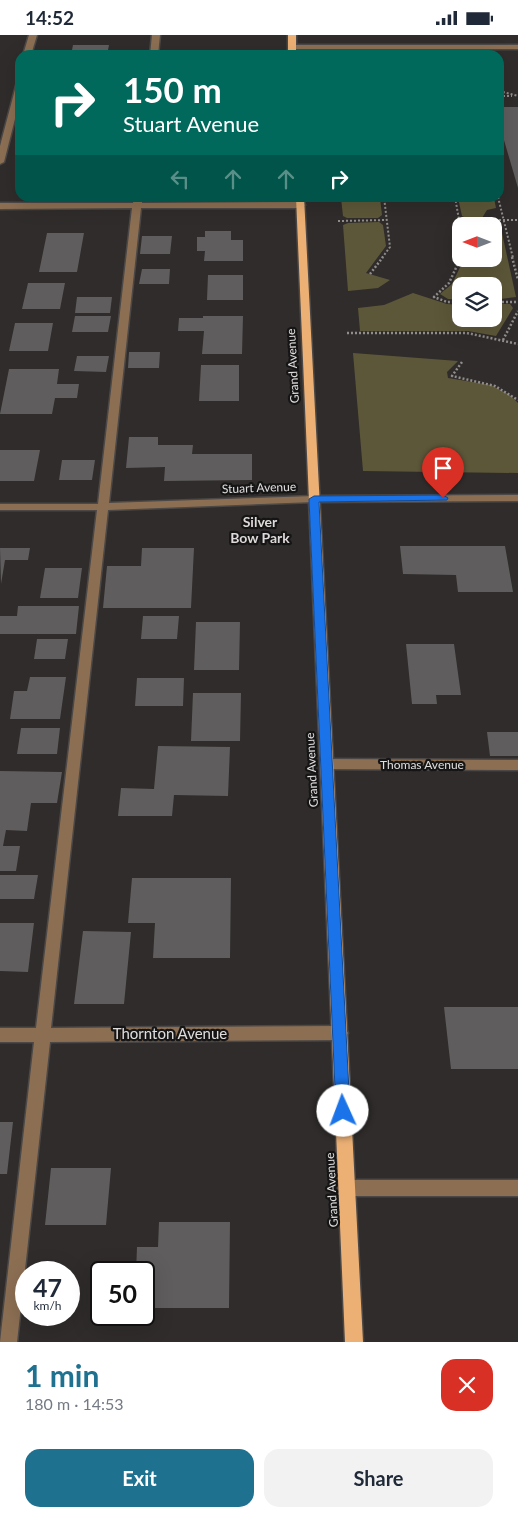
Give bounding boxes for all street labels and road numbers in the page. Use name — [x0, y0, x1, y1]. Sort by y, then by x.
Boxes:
street label: Grand Avenue — [283, 328, 302, 404]
street label: Stuart Avenue — [222, 479, 296, 496]
street label: Grand Avenue — [302, 732, 321, 808]
street label: Thomas Avenue — [380, 757, 464, 772]
street label: Thornton Avenue — [113, 1024, 227, 1042]
street label: Grand Avenue — [322, 1152, 341, 1228]

